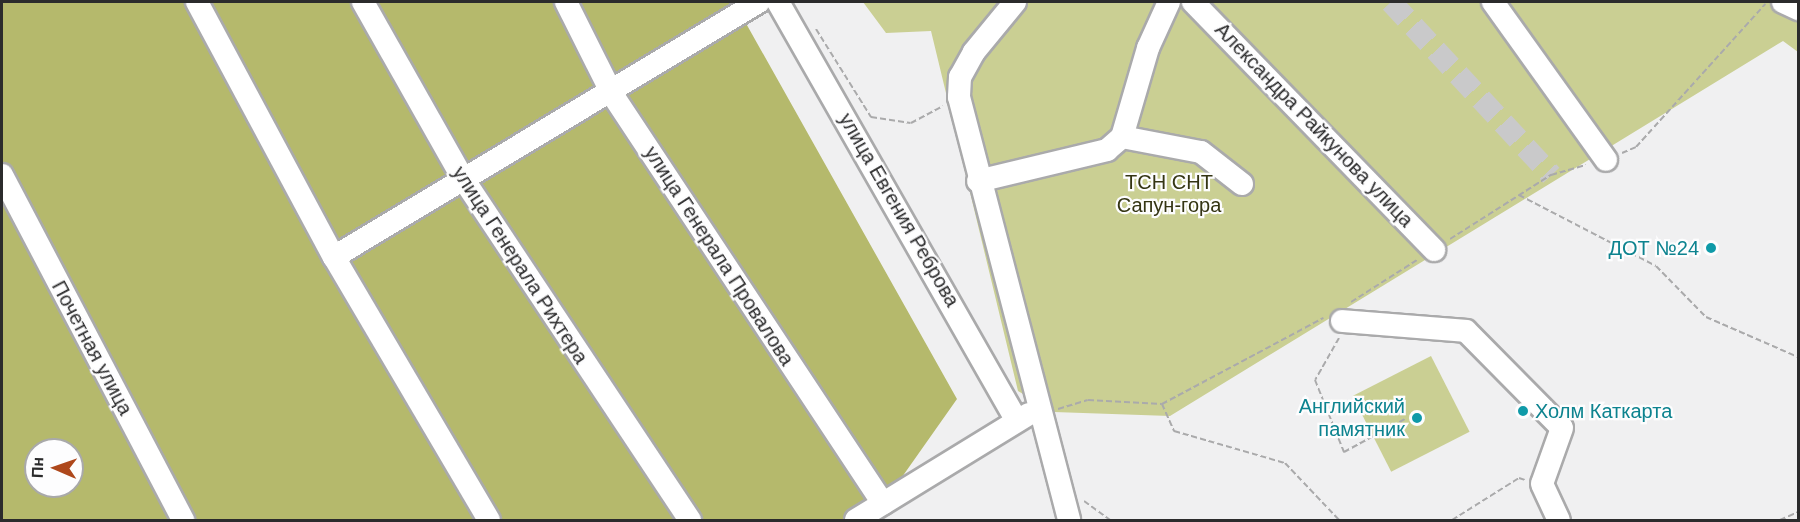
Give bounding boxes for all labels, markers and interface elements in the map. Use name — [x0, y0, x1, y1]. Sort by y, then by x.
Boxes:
street label: Александра Райкунова улица — [1210, 18, 1418, 232]
street label: улица Евгения Реброва — [834, 109, 964, 311]
street label: улица Генерала Провалова — [639, 142, 799, 370]
street label: улица Генерала Рихтера — [447, 162, 593, 368]
park label: ТСН СНТ Сапун-гора — [1117, 170, 1221, 217]
place label: ДОТ №24 — [1608, 236, 1699, 260]
marker: ДОТ №24 — [1704, 241, 1718, 255]
street label: Почетная улица — [47, 277, 137, 419]
place label: Английский памятник — [1299, 394, 1405, 441]
place label: Холм Каткарта — [1535, 399, 1672, 423]
marker: Холм Каткарта — [1516, 404, 1530, 418]
marker: Английский памятник — [1410, 411, 1424, 425]
north arrow — [24, 438, 84, 498]
text: Пн — [29, 457, 46, 478]

